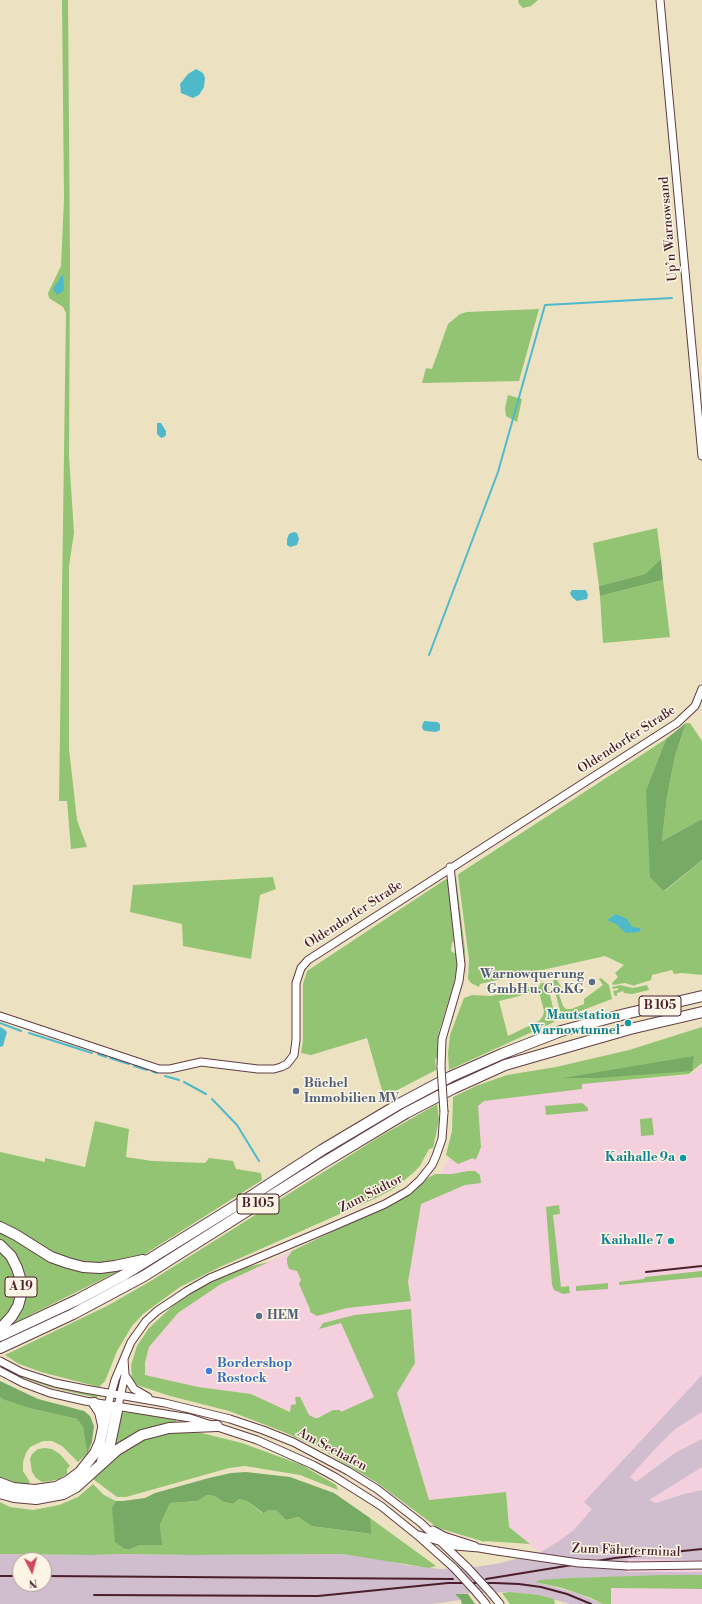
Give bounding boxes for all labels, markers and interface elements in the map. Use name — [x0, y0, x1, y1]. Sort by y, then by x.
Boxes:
street label: Up’n Warnowsand — [657, 176, 681, 282]
street label: Oldendorfer Straße — [575, 702, 679, 778]
street label: Oldendorfer Straße — [302, 877, 406, 953]
place label: Warnowquerung GmbH u. Co.KG — [480, 967, 584, 998]
marker: Warnowquerung GmbH u. Co.KG — [587, 977, 597, 987]
road number: B 105 — [639, 996, 681, 1016]
place label: Mautstation Warnowtunnel — [530, 1008, 620, 1039]
marker: Mautstation Warnowtunnel — [623, 1018, 633, 1028]
place label: Büchel Immobilien MV — [304, 1076, 399, 1107]
marker: Büchel Immobilien MV — [291, 1086, 301, 1096]
place label: Kaihalle 9a — [605, 1150, 675, 1166]
marker: Kaihalle 9a — [678, 1153, 688, 1163]
street label: Zum Südtor — [336, 1171, 406, 1217]
road number: B 105 — [237, 1194, 279, 1214]
place label: Kaihalle 7 — [601, 1233, 663, 1249]
marker: Kaihalle 7 — [666, 1236, 676, 1246]
road number: A 19 — [5, 1277, 37, 1297]
place label: HEM — [267, 1308, 299, 1324]
marker: HEM — [254, 1311, 264, 1321]
place label: Bordershop Rostock — [217, 1356, 292, 1387]
marker: Bordershop Rostock — [204, 1366, 214, 1376]
street label: Am Seehafen — [294, 1425, 370, 1475]
street label: Zum Fährterminal — [571, 1541, 681, 1561]
north arrow — [12, 1552, 52, 1592]
text: N — [28, 1576, 38, 1590]

